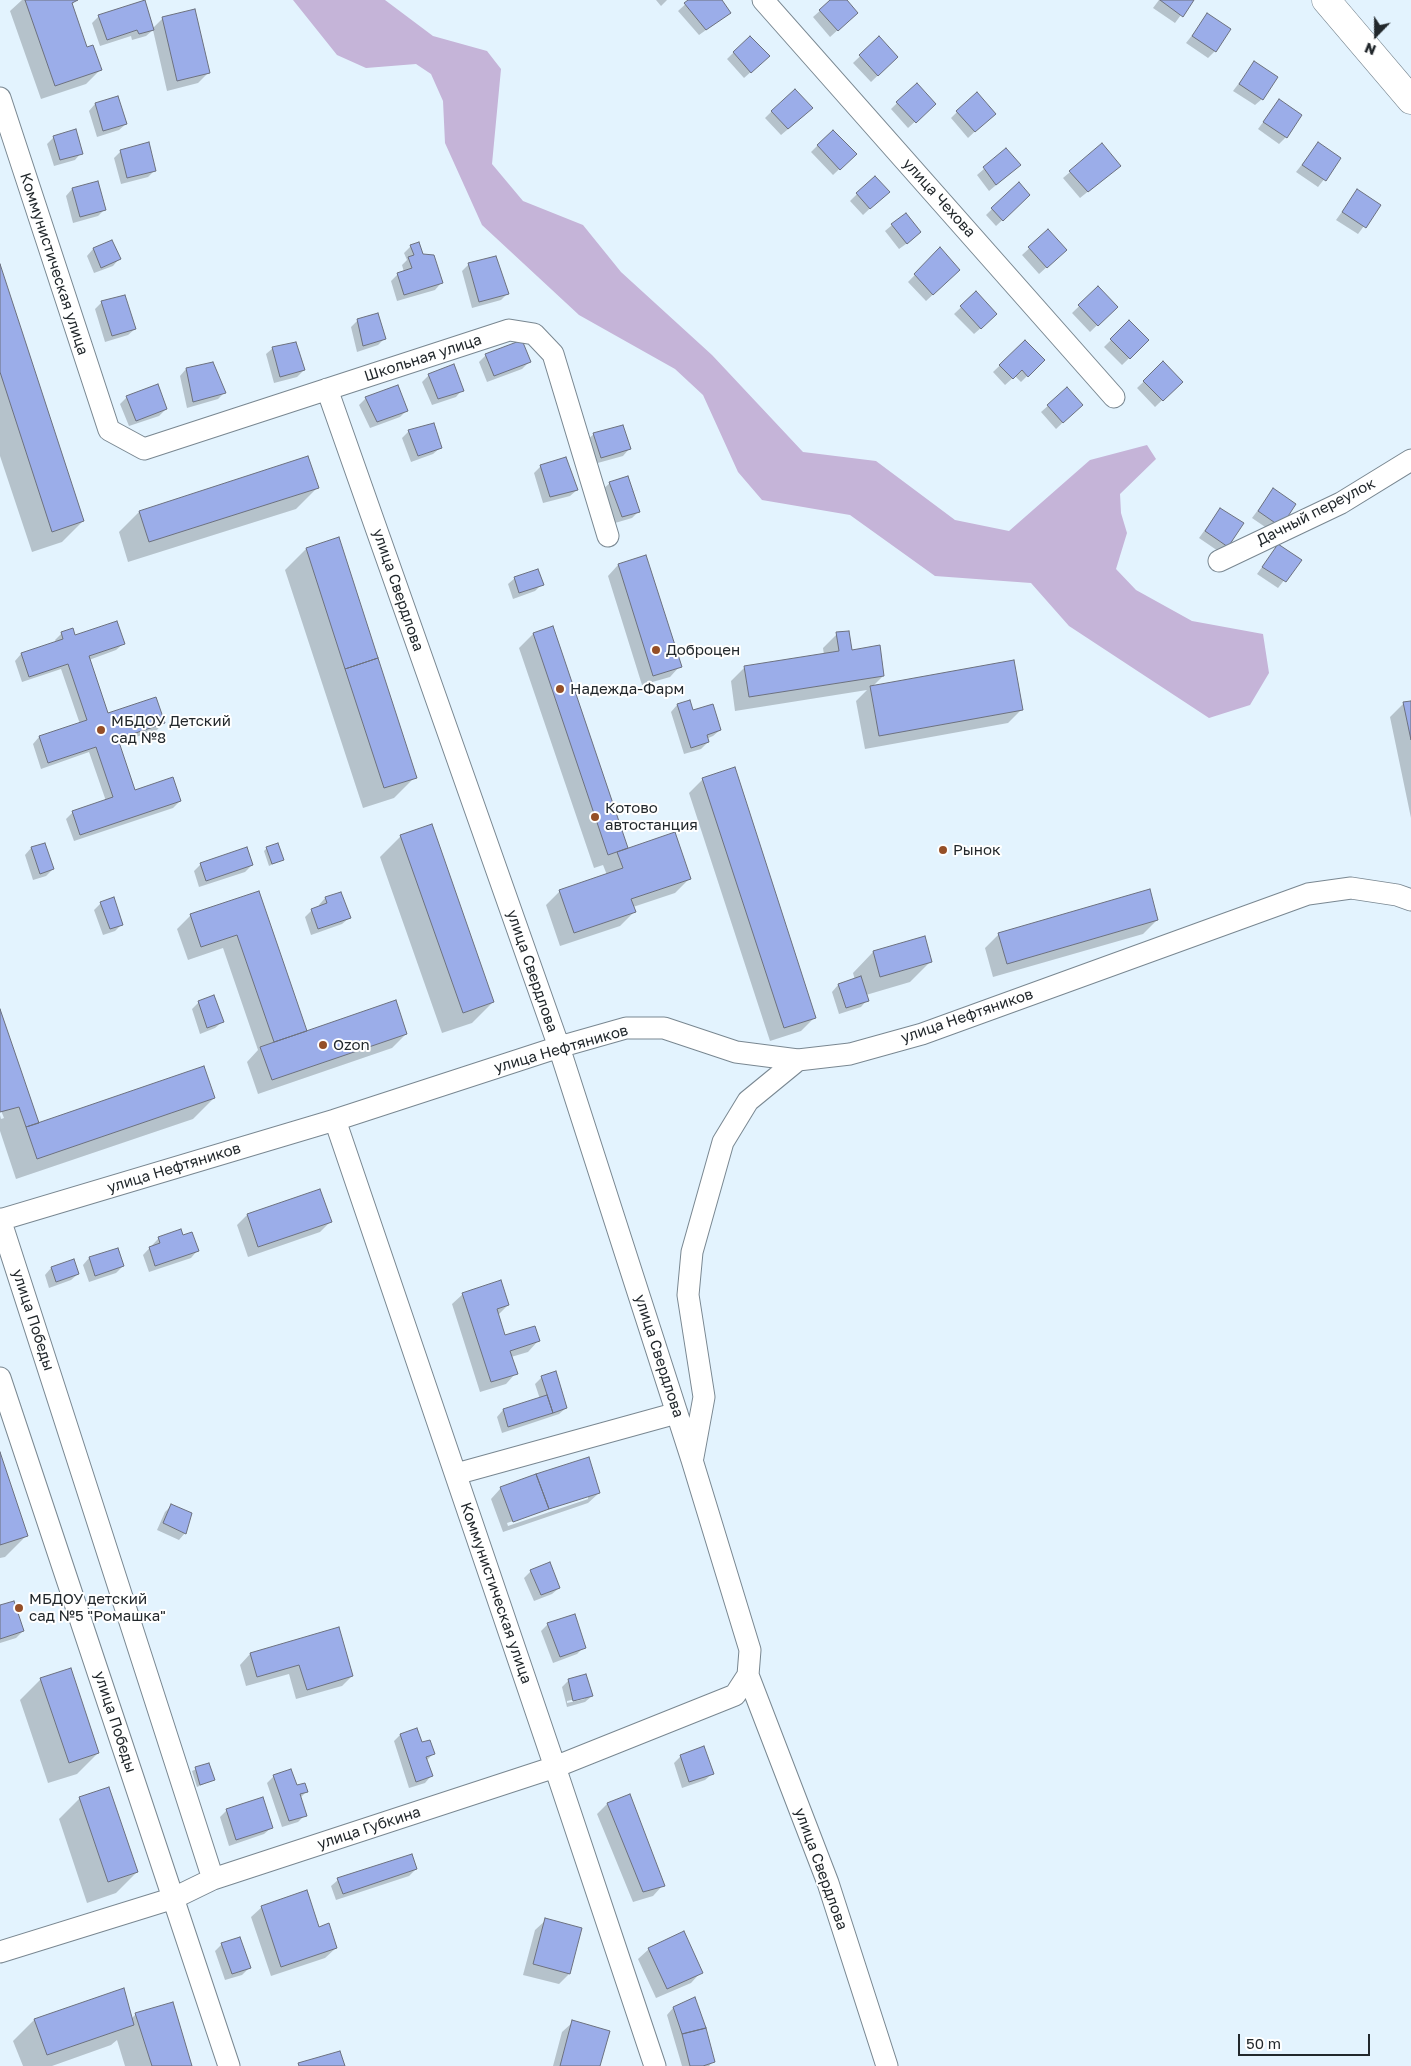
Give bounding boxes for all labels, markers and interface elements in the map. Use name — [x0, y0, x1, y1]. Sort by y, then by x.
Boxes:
north arrow — [1351, 10, 1401, 60]
text: N — [1362, 40, 1378, 59]
street label: улица Чехова — [899, 155, 979, 241]
street label: Коммунистическая улица — [16, 171, 92, 357]
street label: Школьная улица — [362, 331, 484, 385]
street label: Дачный переулок — [1254, 474, 1378, 550]
street label: улица Свердлова — [369, 526, 427, 654]
place label: Доброцен — [666, 641, 740, 659]
marker: Доброцен — [650, 644, 662, 656]
place label: Надежда-Фарм — [570, 680, 684, 698]
marker: Надежда-Фарм — [554, 683, 566, 695]
place label: МБДОУ Детский сад №8 — [111, 712, 231, 747]
marker: МБДОУ Детский сад №8 — [95, 724, 107, 736]
place label: Котово автостанция — [605, 799, 698, 834]
marker: Котово автостанция — [589, 811, 601, 823]
place label: Рынок — [953, 841, 1001, 859]
marker: Рынок — [937, 844, 949, 856]
street label: улица Свердлова — [503, 907, 561, 1035]
street label: улица Нефтяников — [899, 985, 1035, 1047]
street label: улица Нефтяников — [492, 1021, 630, 1077]
place label: Ozon — [333, 1036, 370, 1054]
marker: Ozon — [317, 1039, 329, 1051]
street label: улица Нефтяников — [105, 1139, 243, 1197]
street label: улица Победы — [8, 1267, 58, 1373]
street label: улица Свердлова — [631, 1292, 687, 1420]
street label: Коммунистическая улица — [456, 1500, 536, 1686]
place label: МБДОУ детский сад №5 "Ромашка" — [29, 1590, 166, 1625]
marker: МБДОУ детский сад №5 "Ромашка" — [13, 1602, 25, 1614]
street label: улица Победы — [90, 1669, 140, 1775]
street label: улица Губкина — [315, 1803, 423, 1853]
street label: улица Свердлова — [791, 1806, 851, 1932]
scale bar — [1241, 2024, 1374, 2056]
text: 50 m — [1246, 2034, 1281, 2052]

